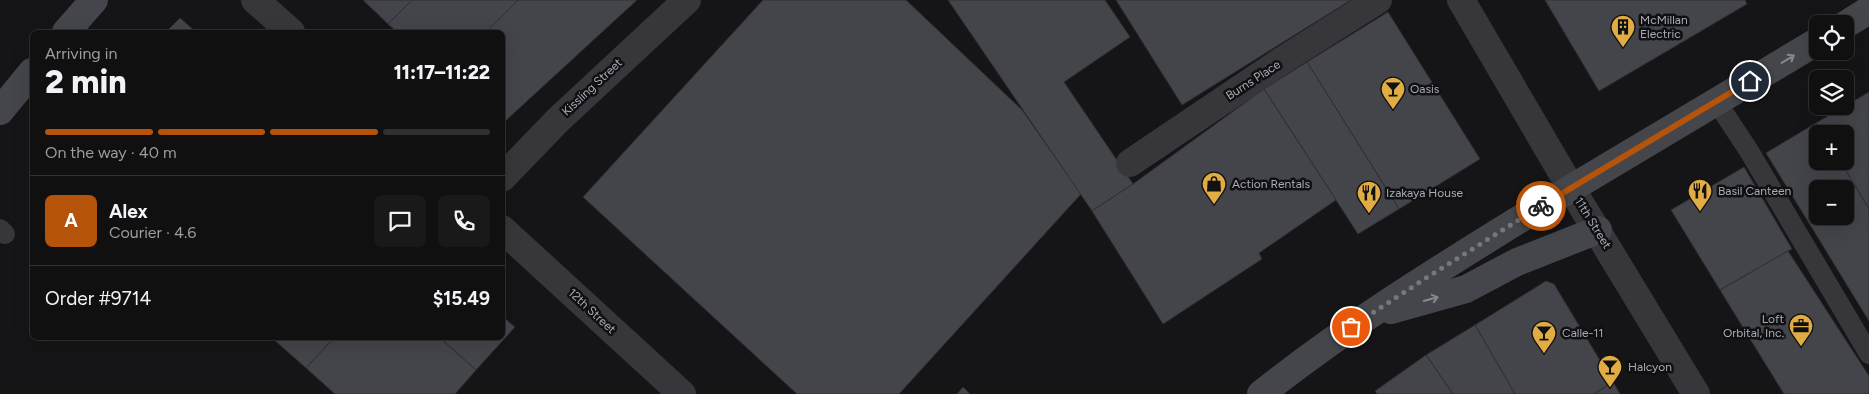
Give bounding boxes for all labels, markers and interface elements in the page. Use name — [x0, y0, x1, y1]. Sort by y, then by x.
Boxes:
place label: McMillan Electric — [1640, 13, 1688, 41]
building icon: McMillan Electric — [1610, 14, 1636, 48]
map controls — [1809, 15, 1854, 225]
button: locate — [1809, 15, 1854, 60]
text: Arriving in — [45, 44, 117, 63]
one-way arrow — [1780, 53, 1794, 63]
street label: Kissling Street — [559, 55, 625, 118]
street label: Burns Place — [1223, 57, 1283, 103]
pin — [1729, 60, 1771, 102]
text: 11:17–11:22 — [394, 61, 490, 84]
text: 2 min — [45, 63, 127, 101]
icon: home — [1736, 67, 1764, 95]
button: layers — [1809, 70, 1854, 115]
bar icon: Oasis — [1380, 76, 1406, 110]
place label: Oasis — [1410, 82, 1440, 96]
button: + — [1809, 125, 1854, 170]
text: On the way · 40 m — [45, 143, 177, 162]
shop icon: Action Rentals — [1201, 171, 1227, 205]
place label: Action Rentals — [1232, 177, 1311, 191]
restaurant icon: Basil Canteen — [1687, 178, 1713, 212]
restaurant icon: Izakaya House — [1356, 180, 1382, 214]
button: − — [1809, 180, 1854, 225]
courier — [1516, 181, 1566, 231]
place label: Basil Canteen — [1718, 184, 1792, 198]
place label: Izakaya House — [1386, 186, 1464, 200]
icon: bike — [1527, 192, 1555, 220]
button: chat — [374, 195, 426, 247]
button: phone — [438, 195, 490, 247]
street label: 11th Street — [1572, 195, 1614, 252]
text: Alex — [109, 200, 148, 223]
text: A — [64, 209, 78, 232]
text: Courier · 4.6 — [109, 223, 196, 242]
street label: 12th Street — [565, 286, 619, 337]
text: Order #9714 — [45, 287, 151, 310]
text: $15.49 — [433, 287, 490, 310]
one-way arrow — [1423, 293, 1439, 303]
pin — [1330, 306, 1372, 348]
place label: Loft Orbital, Inc. — [1723, 312, 1784, 340]
icon: bag — [1337, 313, 1365, 341]
office icon: Loft Orbital, Inc. — [1788, 313, 1814, 347]
bar icon: Calle-11 — [1531, 320, 1557, 354]
place label: Calle-11 — [1562, 326, 1604, 340]
bar icon: Halcyon — [1597, 354, 1623, 388]
place label: Halcyon — [1628, 360, 1672, 374]

